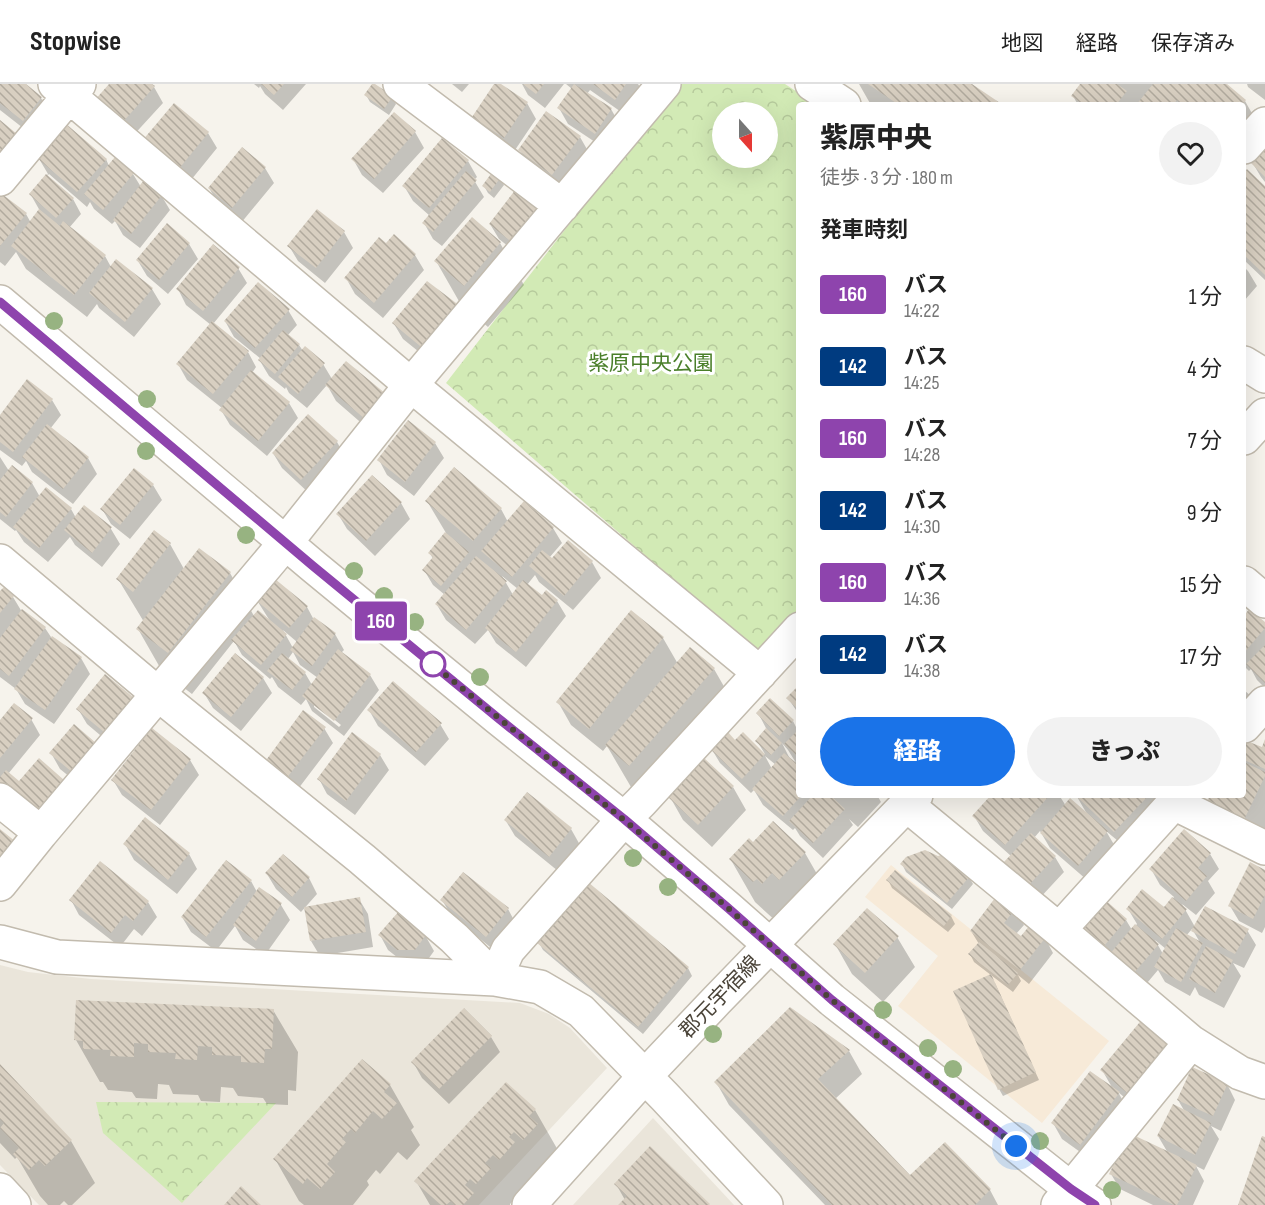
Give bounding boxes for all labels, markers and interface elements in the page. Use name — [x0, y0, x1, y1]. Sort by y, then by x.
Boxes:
text: Stopwise — [30, 25, 121, 58]
text: 地図 — [1001, 31, 1043, 56]
text: 経路 — [1076, 31, 1118, 56]
text: 保存済み — [1151, 31, 1235, 56]
north arrow — [712, 102, 778, 168]
map controls — [712, 102, 778, 168]
text: 紫原中央 — [820, 122, 932, 155]
button: heart — [1159, 122, 1222, 185]
text: 徒歩 · 3 分 · 180 m — [820, 166, 953, 190]
text: 発車時刻 — [820, 217, 908, 244]
text: バス — [904, 272, 948, 299]
text: 160 — [839, 282, 867, 307]
text: 1 分 — [1189, 284, 1222, 311]
text: 14:22 — [904, 299, 940, 323]
text: バス — [904, 344, 948, 371]
park label: 紫原中央公園 — [588, 351, 714, 376]
text: 142 — [839, 354, 867, 379]
text: 4 分 — [1187, 356, 1222, 383]
text: 14:25 — [904, 371, 939, 395]
text: バス — [904, 416, 948, 443]
text: 160 — [839, 426, 867, 451]
text: 7 分 — [1188, 428, 1222, 455]
text: 14:28 — [904, 443, 940, 467]
text: バス — [904, 488, 948, 515]
text: 142 — [839, 498, 867, 523]
text: 9 分 — [1187, 500, 1222, 527]
text: 14:30 — [904, 515, 940, 539]
text: バス — [904, 560, 948, 587]
text: 160 — [839, 570, 867, 595]
text: 15 分 — [1180, 572, 1222, 599]
text: 14:36 — [904, 587, 940, 611]
line badge: 160 — [346, 602, 416, 640]
text: 160 — [367, 609, 395, 634]
text: バス — [904, 632, 948, 659]
text: 142 — [839, 642, 867, 667]
text: 17 分 — [1180, 644, 1222, 671]
unlabelled marker — [420, 651, 446, 677]
text: 14:38 — [904, 659, 940, 683]
button: 経路 — [820, 717, 1015, 786]
button: きっぷ — [1027, 717, 1222, 786]
street label: 郡元宇宿線 — [675, 951, 765, 1043]
your location — [1001, 1131, 1031, 1161]

